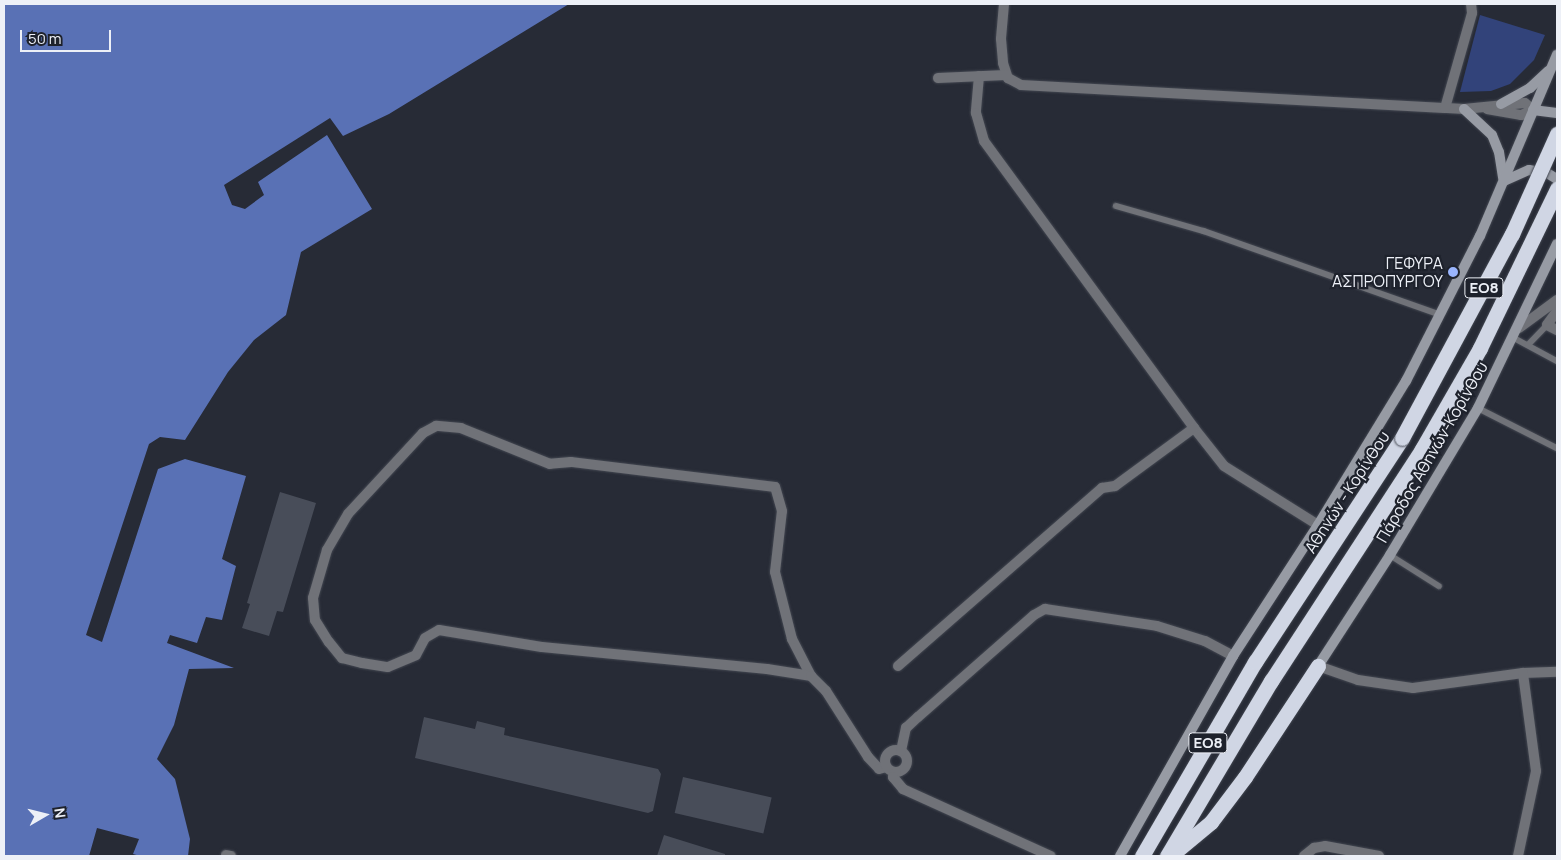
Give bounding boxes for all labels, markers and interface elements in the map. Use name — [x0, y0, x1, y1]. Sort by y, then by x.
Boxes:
scale bar — [22, 20, 114, 52]
text: 50 m — [28, 28, 62, 49]
place label: ΓΕΦΥΡΑ ΑΣΠΡΟΠΥΡΓΟΥ — [1332, 253, 1443, 291]
marker: ΓΕΦΥΡΑ ΑΣΠΡΟΠΥΡΓΟΥ — [1447, 266, 1459, 278]
road number: ΕΟ8 — [1464, 276, 1504, 300]
street label: Πάροδος Αθηνών-Κορίνθου — [1372, 358, 1492, 546]
street label: Αθηνών - Κορίνθου — [1300, 428, 1394, 556]
road number: ΕΟ8 — [1188, 730, 1228, 756]
north arrow — [20, 790, 70, 840]
text: N — [50, 807, 70, 819]

